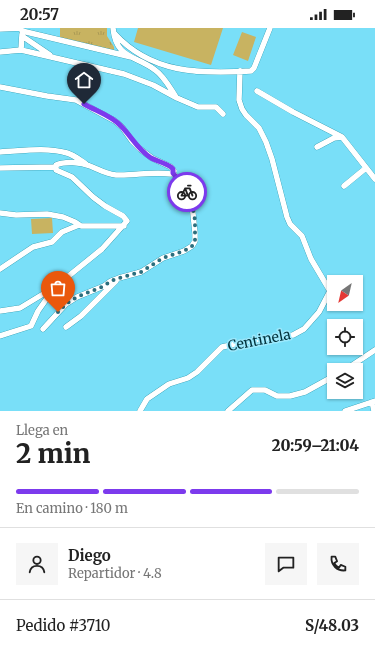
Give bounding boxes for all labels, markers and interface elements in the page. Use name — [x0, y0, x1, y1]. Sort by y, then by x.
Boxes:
text: 20:57 — [20, 5, 59, 24]
pin — [67, 63, 101, 104]
icon: home — [73, 69, 95, 91]
courier — [167, 172, 207, 212]
icon: bike — [176, 181, 198, 203]
pin — [41, 271, 75, 312]
north arrow — [327, 275, 363, 311]
map controls — [327, 275, 363, 399]
icon: bag — [47, 277, 69, 299]
button: locate — [327, 319, 363, 355]
street label: Centinela — [226, 325, 293, 355]
button: layers — [327, 363, 363, 399]
text: Llega en — [16, 422, 68, 439]
text: 20:59–21:04 — [272, 436, 359, 455]
text: 2 min — [16, 437, 90, 470]
text: En camino · 180 m — [16, 500, 128, 517]
button: person — [16, 543, 58, 585]
button: chat — [265, 543, 307, 585]
button: phone — [317, 543, 359, 585]
text: Diego — [68, 546, 111, 565]
text: Repartidor · 4.8 — [68, 565, 162, 582]
text: Pedido #3710 — [16, 616, 111, 635]
text: S/48.03 — [305, 616, 359, 635]

